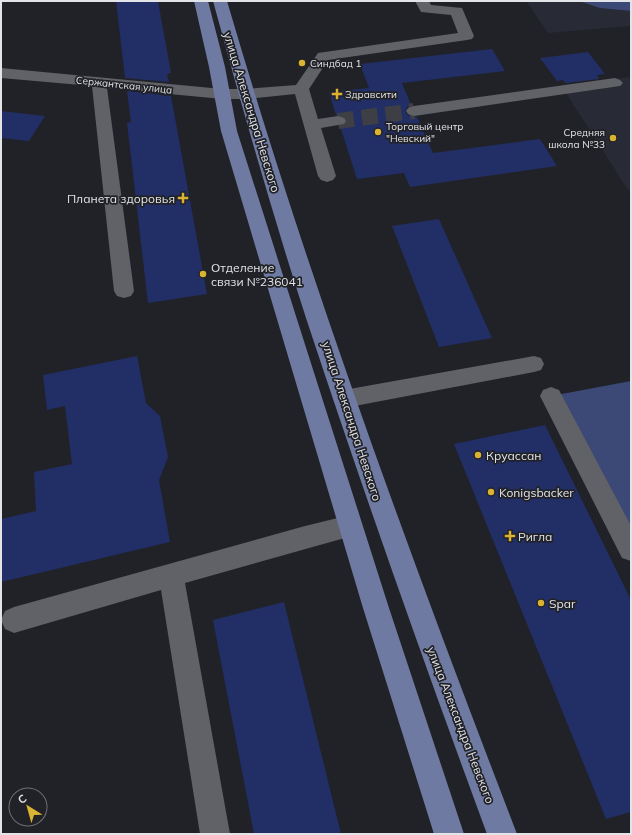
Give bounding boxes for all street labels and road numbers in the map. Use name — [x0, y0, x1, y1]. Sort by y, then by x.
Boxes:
street label: улица Александра Невского — [220, 30, 284, 194]
street label: Сержантская улица — [75, 73, 173, 97]
street label: улица Александра Невского — [319, 339, 385, 503]
street label: улица Александра Невского — [424, 644, 498, 806]

